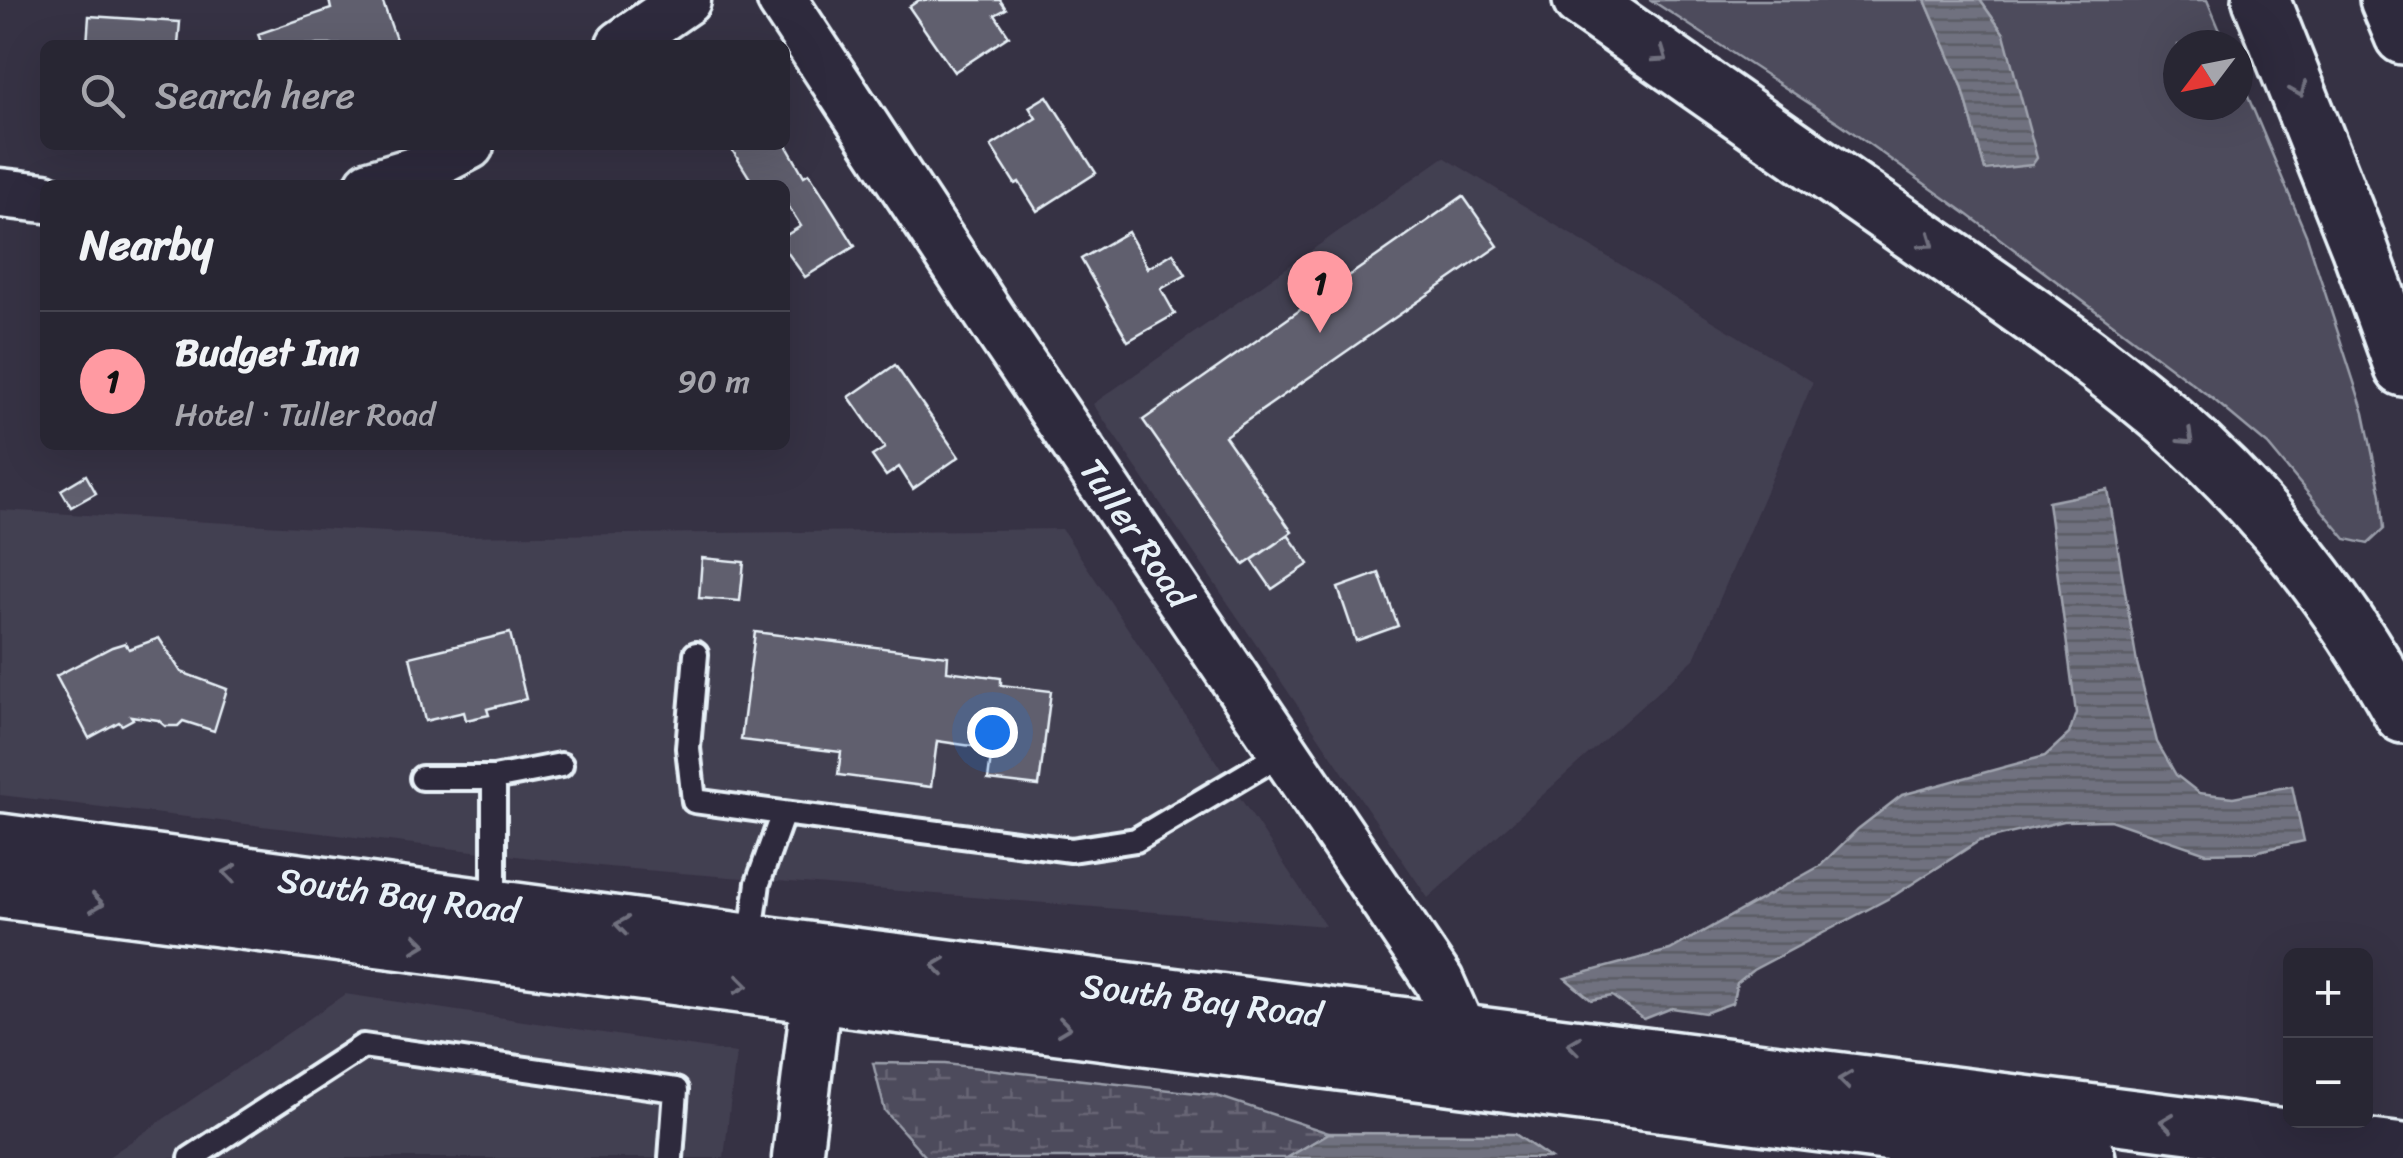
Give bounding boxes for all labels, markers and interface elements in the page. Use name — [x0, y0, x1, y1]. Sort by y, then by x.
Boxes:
north arrow — [2163, 30, 2253, 120]
search box — [40, 40, 790, 150]
one-way arrow — [1650, 44, 1669, 62]
text: Search here — [155, 62, 355, 129]
icon: search — [75, 68, 130, 123]
one-way arrow — [2287, 80, 2307, 98]
text: Nearby — [80, 208, 213, 282]
one-way arrow — [1916, 230, 1935, 248]
pin: 1 — [1288, 250, 1352, 333]
text: Budget Inn — [175, 319, 359, 386]
text: 1 — [106, 353, 119, 410]
text: 90 m — [677, 353, 750, 410]
text: Hotel · Tuller Road — [175, 386, 435, 443]
one-way arrow — [2175, 426, 2194, 444]
street label: Tuller Road — [1063, 445, 1211, 623]
your location — [967, 707, 1018, 758]
street label: South Bay Road — [274, 848, 526, 943]
one-way arrow — [222, 863, 239, 884]
one-way arrow — [88, 891, 105, 912]
one-way arrow — [613, 915, 630, 936]
one-way arrow — [411, 933, 427, 954]
map controls — [2283, 948, 2373, 1128]
button: + — [2283, 948, 2373, 1038]
street label: South Bay Road — [1077, 954, 1329, 1046]
one-way arrow — [931, 957, 948, 978]
one-way arrow — [734, 974, 750, 995]
one-way arrow — [1055, 1015, 1072, 1036]
one-way arrow — [1566, 1036, 1583, 1057]
button: − — [2283, 1038, 2373, 1128]
one-way arrow — [1837, 1070, 1853, 1091]
one-way arrow — [2159, 1112, 2175, 1133]

